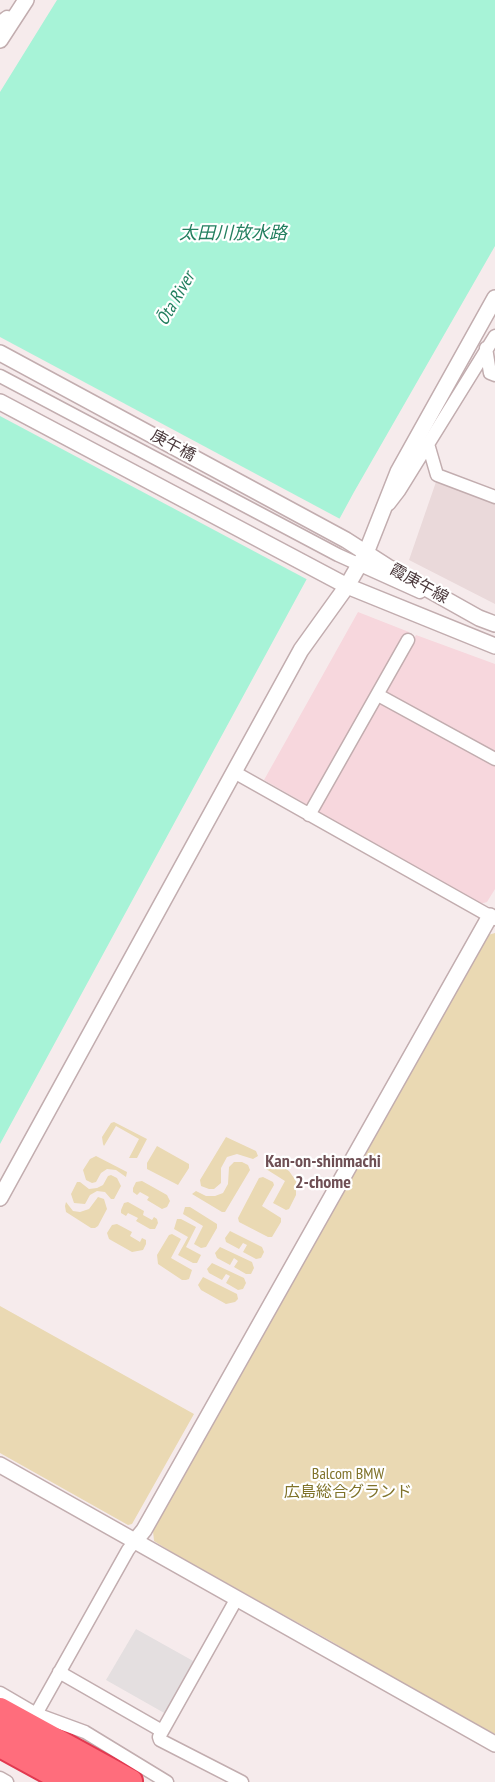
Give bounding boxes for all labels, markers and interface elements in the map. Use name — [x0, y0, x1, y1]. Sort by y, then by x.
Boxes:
water label: 太田川放水路 — [179, 223, 287, 245]
water label: Ōta River — [152, 269, 200, 329]
street label: 庚午橋 — [147, 426, 199, 466]
street label: 霞庚午線 — [386, 560, 452, 608]
district label: Kan-on-shinmachi 2-chome — [265, 1151, 381, 1194]
park label: Balcom BMW 広島総合グランド — [284, 1464, 412, 1502]

